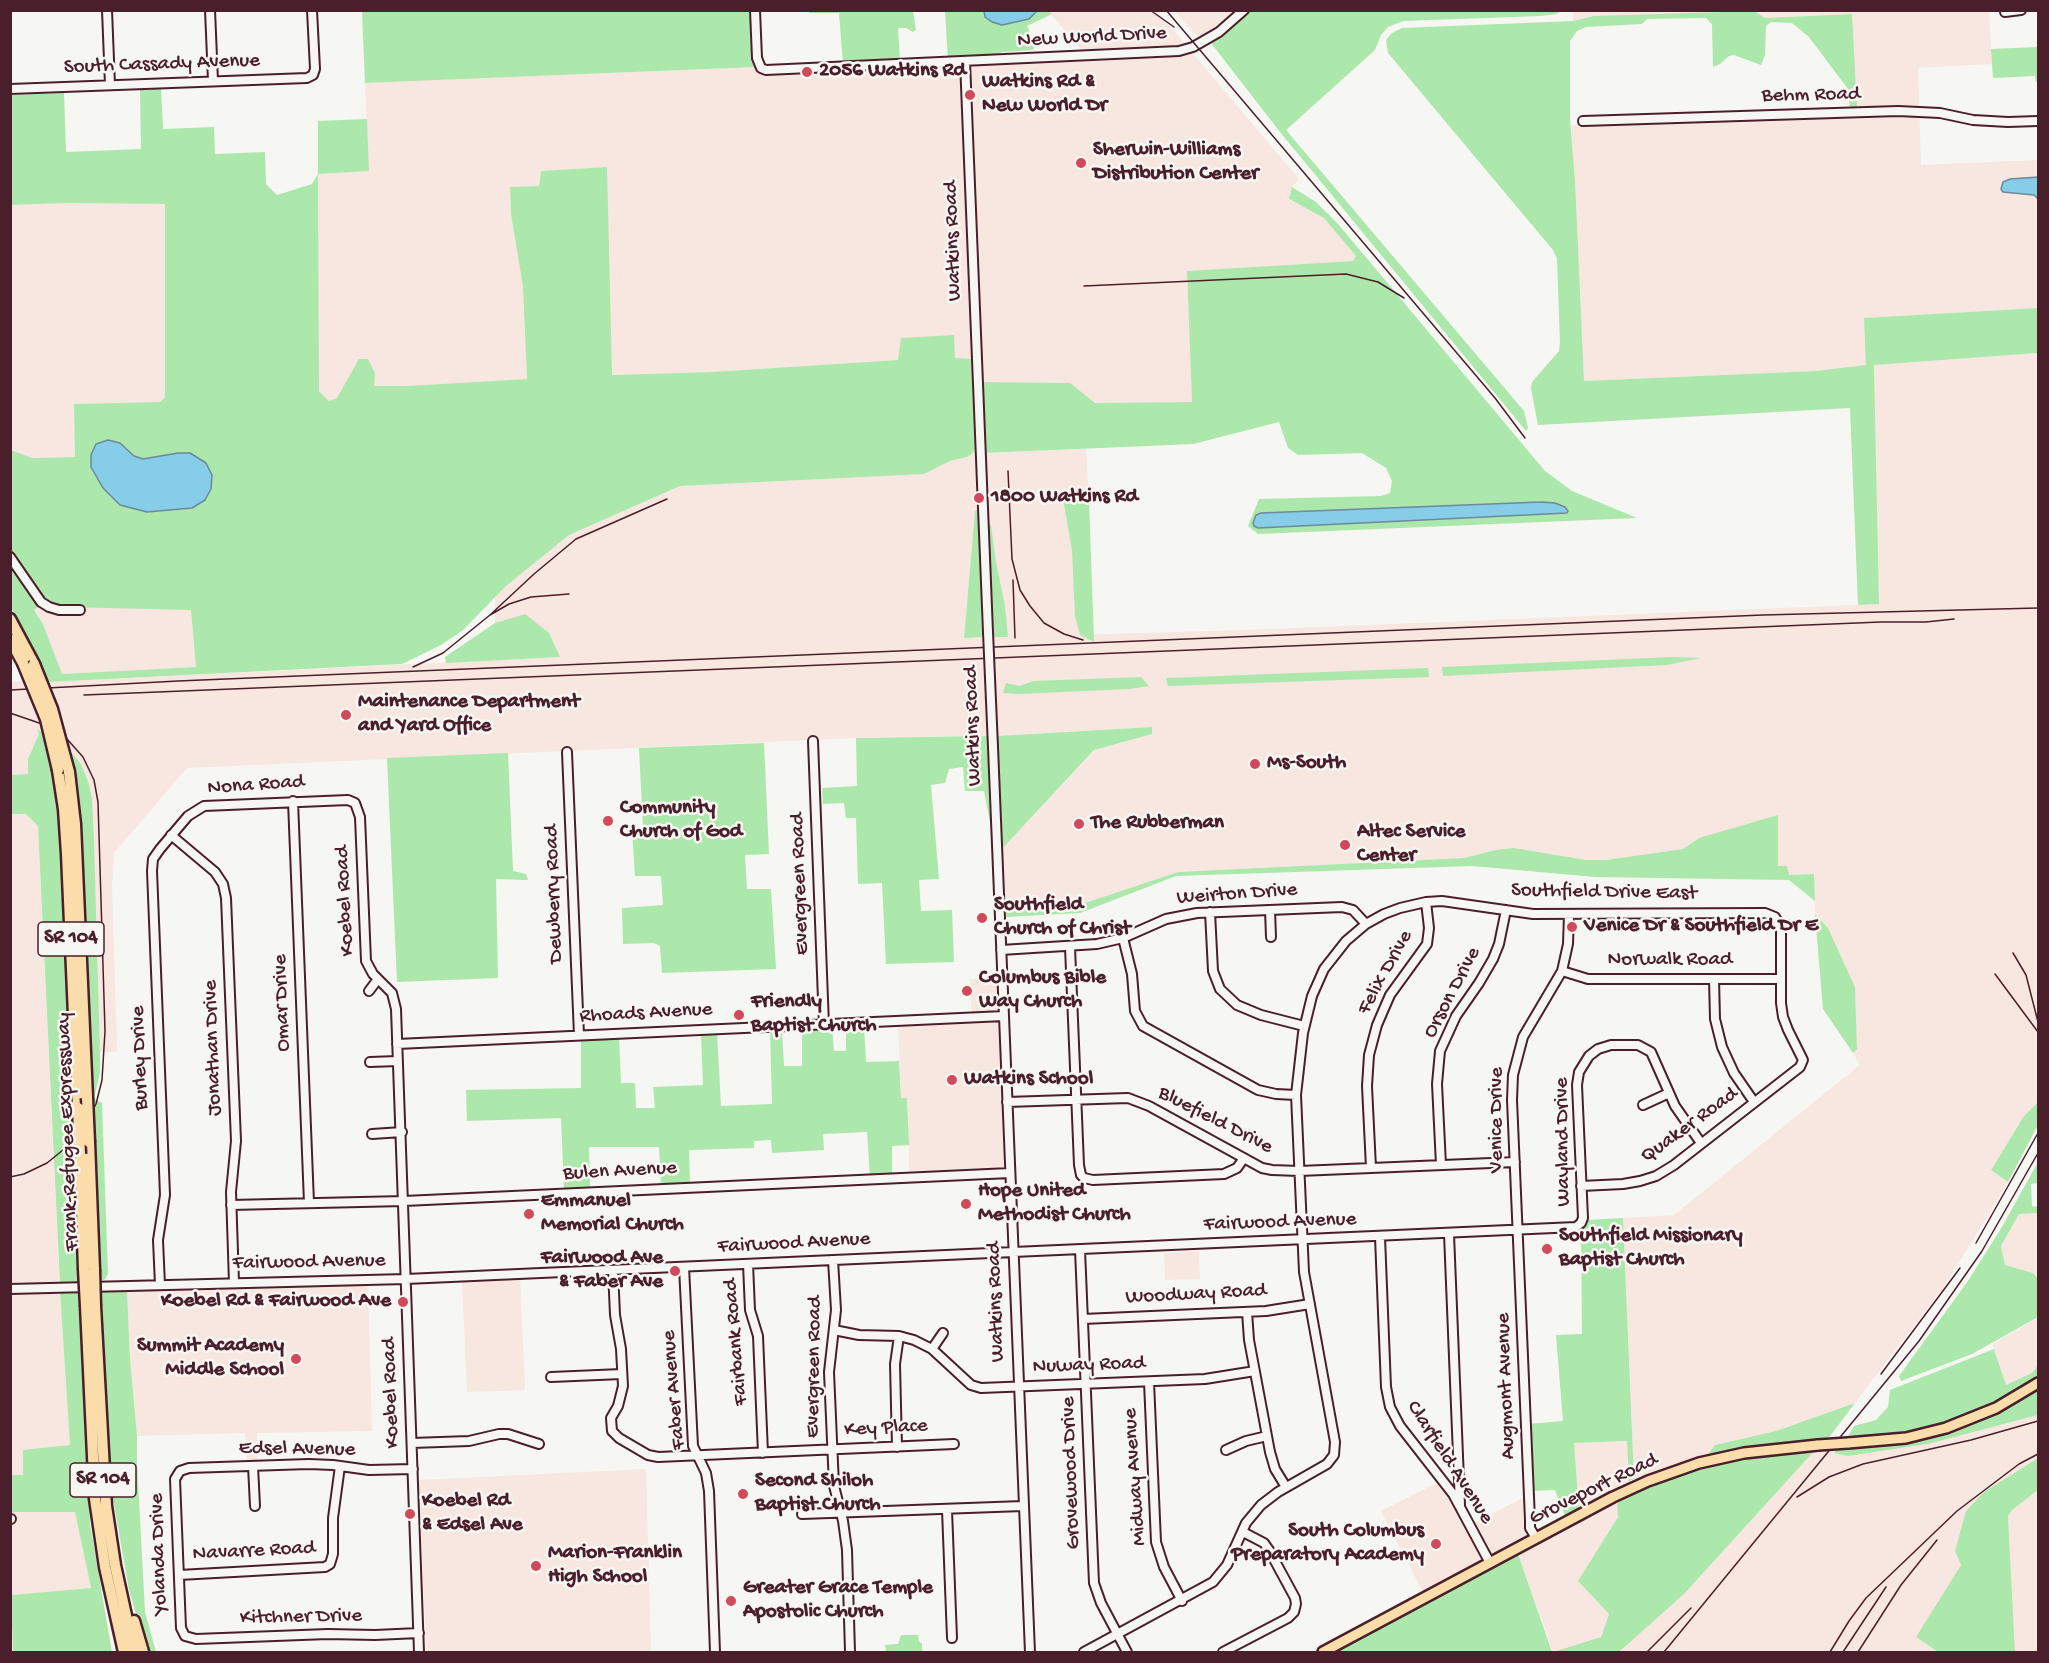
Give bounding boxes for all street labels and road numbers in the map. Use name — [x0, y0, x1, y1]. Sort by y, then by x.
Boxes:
street label: New World Drive — [1017, 22, 1167, 54]
street label: South Cassady Avenue — [63, 49, 261, 81]
street label: Behm Road — [1761, 83, 1861, 109]
street label: Watkins Road — [939, 180, 969, 302]
street label: Watkins Road — [959, 665, 989, 787]
street label: Nona Road — [207, 770, 305, 802]
street label: Evergreen Road — [786, 812, 816, 956]
street label: Dewberry Road — [540, 824, 570, 964]
street label: Koebel Road — [331, 845, 361, 957]
street label: Weirton Drive — [1176, 878, 1298, 912]
street label: Southfield Drive East — [1511, 879, 1697, 907]
road number: SR 104 — [38, 922, 104, 956]
street label: Felix Drive — [1353, 926, 1419, 1020]
street label: Orson Drive — [1419, 943, 1487, 1043]
street label: Norwalk Road — [1608, 948, 1732, 974]
street label: Omar Drive — [269, 954, 297, 1052]
street label: Jonathan Drive — [199, 980, 229, 1116]
street label: Rhoads Avenue — [579, 998, 713, 1030]
street label: Burley Drive — [127, 1005, 155, 1111]
street label: Frank-Refugee Expressway — [52, 1012, 86, 1252]
street label: Venice Drive — [1485, 1067, 1511, 1173]
street label: Wayland Drive — [1550, 1077, 1578, 1207]
street label: Bluefield Drive — [1153, 1081, 1277, 1161]
street label: Quaker Road — [1636, 1082, 1744, 1170]
street label: Bulen Avenue — [562, 1156, 678, 1188]
street label: Fairwood Avenue — [1203, 1208, 1357, 1238]
street label: Fairwood Avenue — [717, 1227, 871, 1261]
street label: Watkins Road — [982, 1241, 1012, 1363]
street label: Fairwood Avenue — [232, 1249, 386, 1277]
street label: Fairbank Road — [719, 1277, 755, 1407]
street label: Woodway Road — [1125, 1279, 1267, 1311]
street label: Evergreen Road — [801, 1296, 829, 1438]
street label: Augmont Avenue — [1492, 1312, 1522, 1460]
street label: Faber Avenue — [657, 1329, 693, 1451]
street label: Koebel Road — [377, 1337, 407, 1449]
street label: Nuway Road — [1032, 1351, 1146, 1381]
street label: Grovewood Drive — [1057, 1396, 1087, 1550]
street label: Clarfield Avenue — [1400, 1397, 1498, 1529]
street label: Midway Avenue — [1119, 1407, 1153, 1547]
street label: Key Place — [844, 1414, 928, 1444]
street label: Edsel Avenue — [238, 1436, 356, 1464]
street label: Groveport Road — [1526, 1448, 1662, 1532]
road number: SR 104 — [70, 1463, 136, 1497]
street label: Yolanda Drive — [145, 1493, 175, 1615]
street label: Navarre Road — [192, 1536, 316, 1568]
street label: Kitchner Drive — [240, 1604, 362, 1632]

